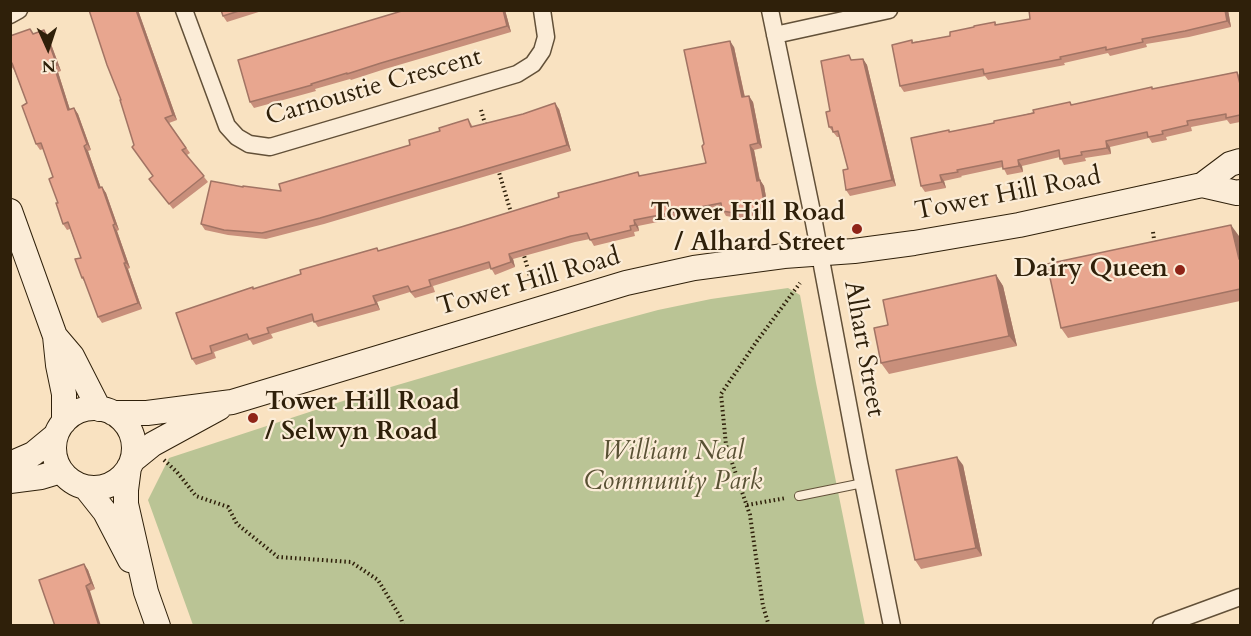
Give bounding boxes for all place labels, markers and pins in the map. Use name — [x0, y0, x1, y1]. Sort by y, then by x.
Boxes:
place label: Tower Hill Road / Alhard Street — [650, 198, 845, 260]
marker: Tower Hill Road / Alhard Street — [850, 222, 864, 236]
place label: Dairy Queen — [1014, 254, 1168, 286]
marker: Dairy Queen — [1173, 263, 1187, 277]
place label: Tower Hill Road / Selwyn Road — [265, 387, 460, 448]
marker: Tower Hill Road / Selwyn Road — [246, 411, 260, 425]

